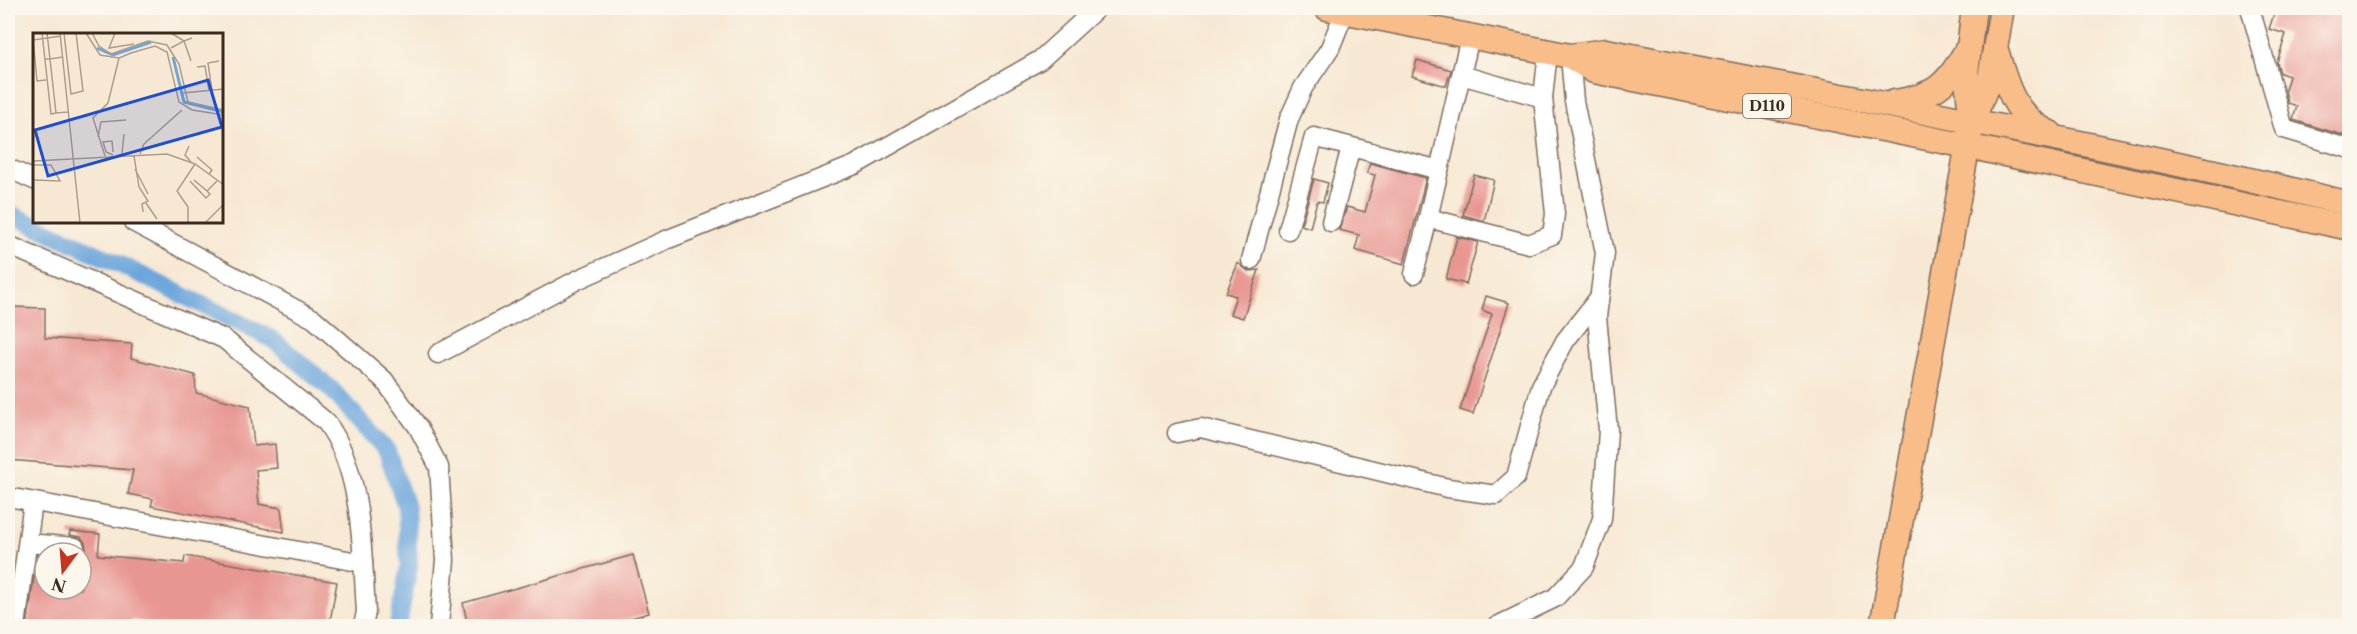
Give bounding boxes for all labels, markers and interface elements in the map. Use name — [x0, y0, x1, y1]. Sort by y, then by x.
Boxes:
inset map — [33, 33, 224, 224]
road number: D110 — [1743, 94, 1791, 118]
north arrow — [33, 541, 93, 601]
text: N — [49, 574, 68, 597]

